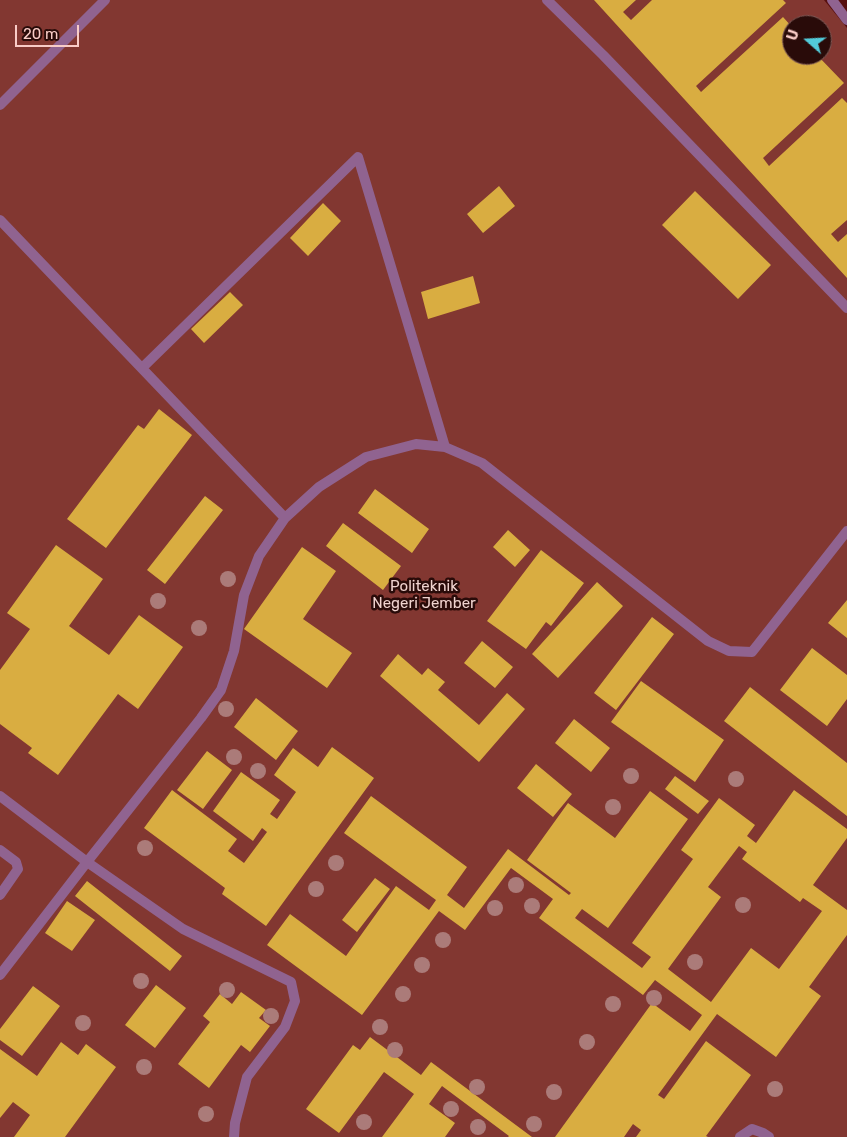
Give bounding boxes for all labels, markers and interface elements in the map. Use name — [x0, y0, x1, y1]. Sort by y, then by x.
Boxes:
scale bar — [18, 15, 81, 47]
north arrow — [782, 15, 832, 65]
text: 20 m — [23, 25, 58, 43]
text: U — [784, 28, 803, 43]
park label: Politeknik Negeri Jember — [372, 578, 476, 613]

